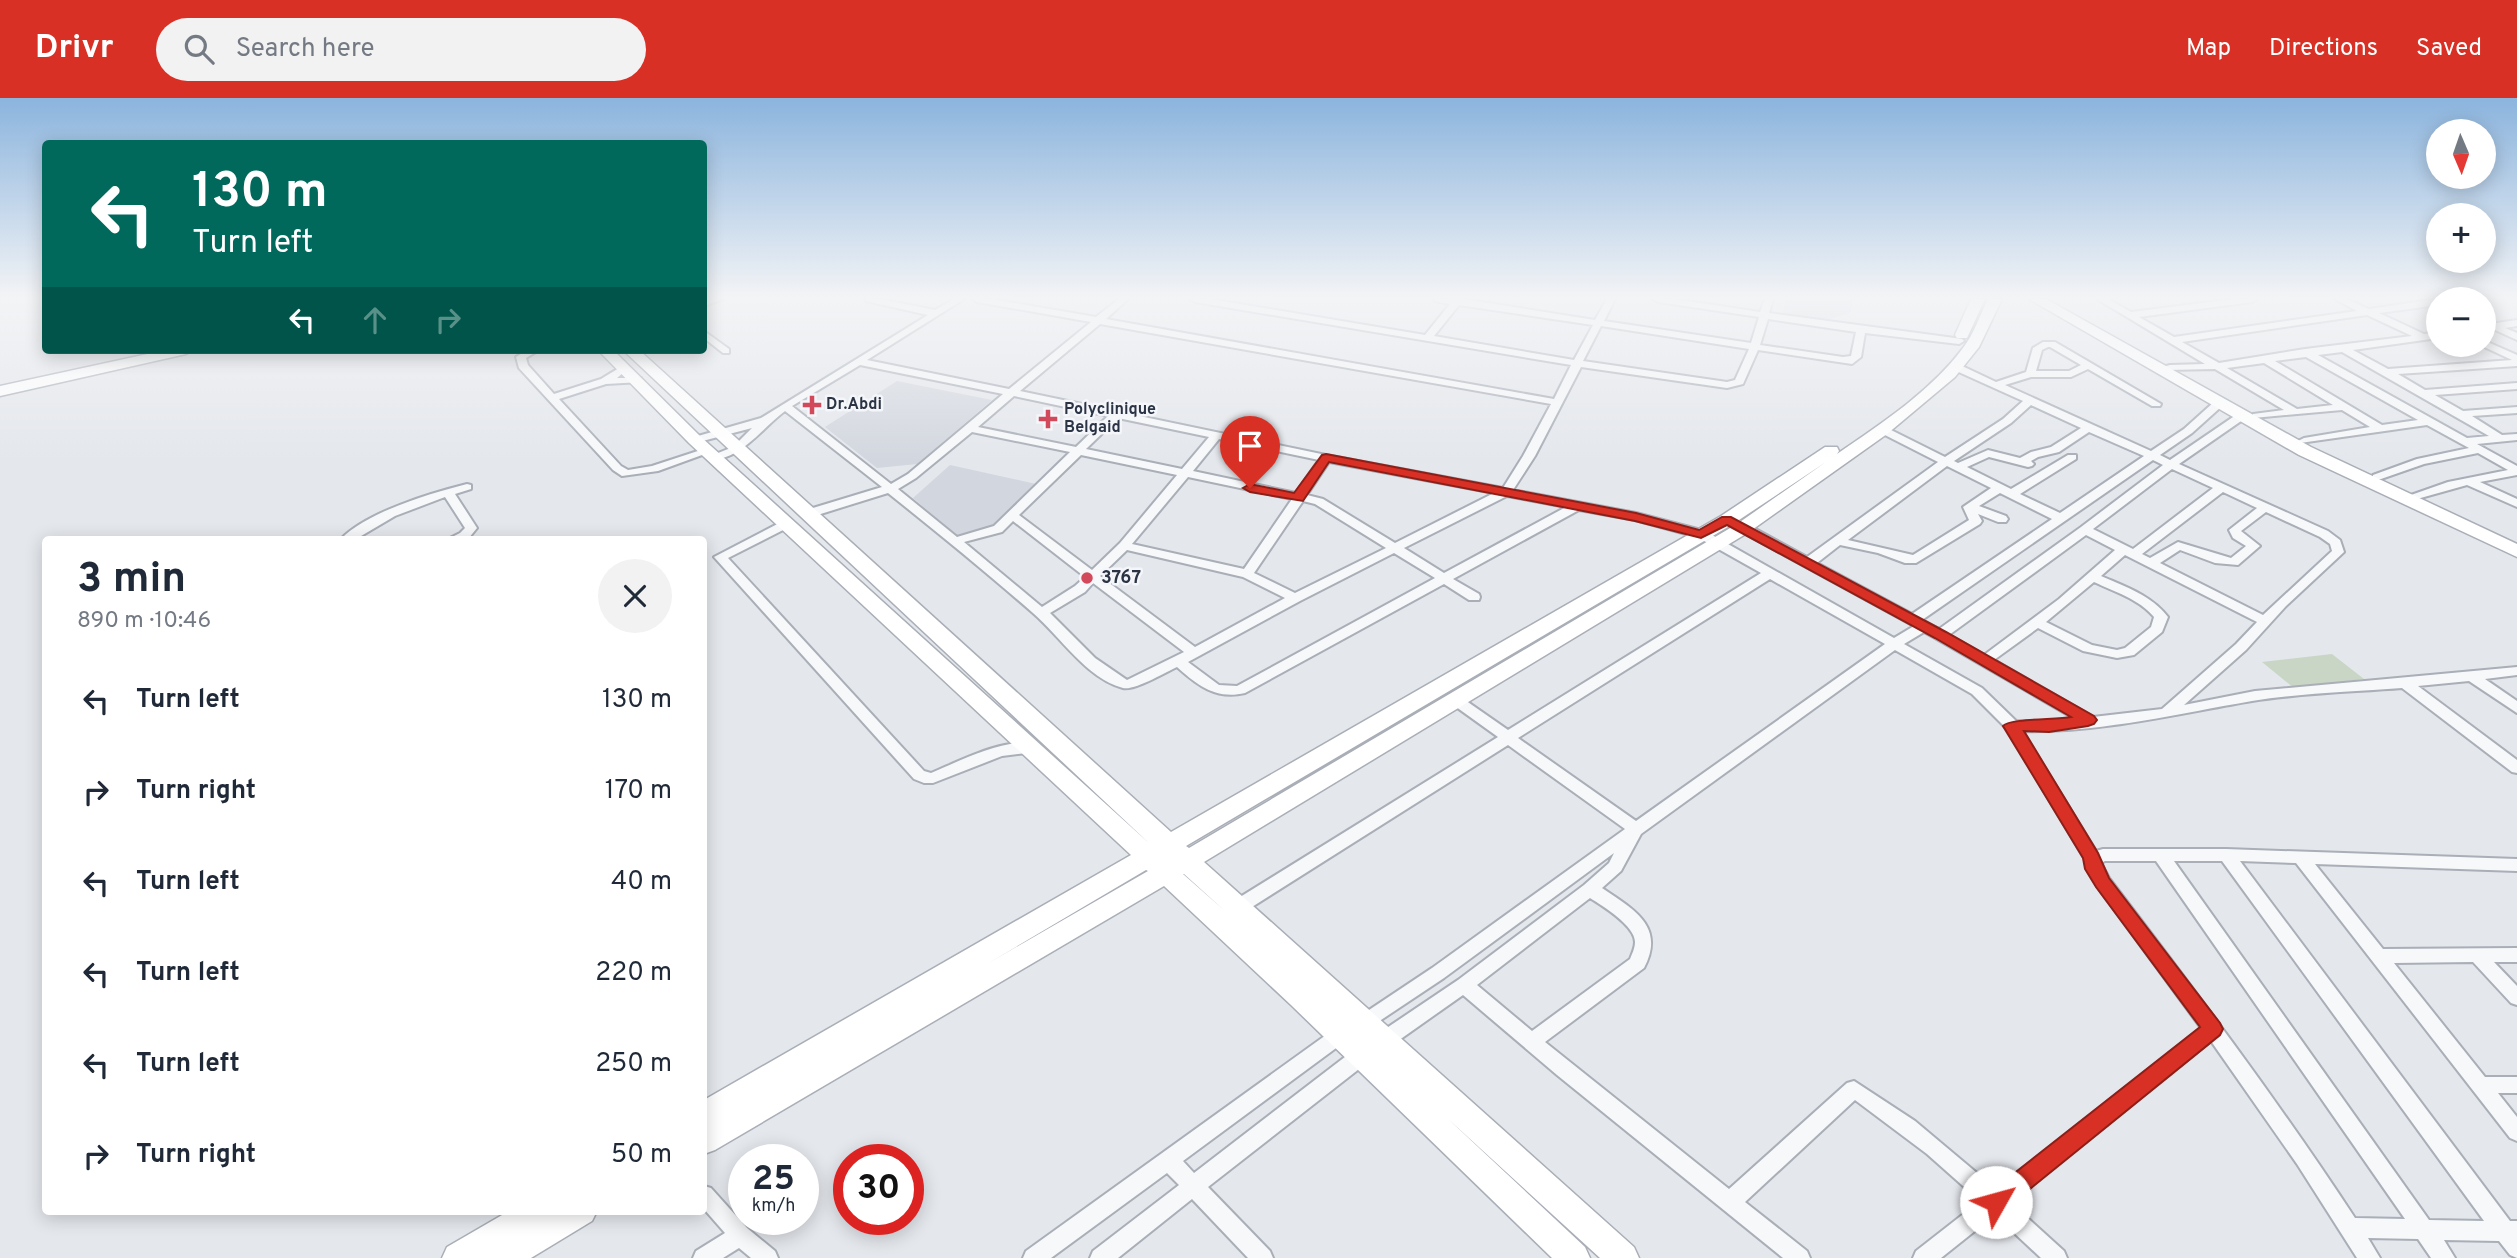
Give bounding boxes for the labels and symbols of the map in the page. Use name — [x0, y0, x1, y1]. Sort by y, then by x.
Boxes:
north arrow — [2426, 119, 2496, 189]
place label: Dr.Abdi — [826, 395, 882, 415]
marker: Dr.Abdi — [804, 397, 820, 413]
place label: Polyclinique Belgaid — [1064, 400, 1156, 438]
marker: Polyclinique Belgaid — [1038, 409, 1058, 429]
pin — [1220, 416, 1280, 488]
place label: 3767 — [1101, 567, 1141, 590]
marker: 3767 — [1079, 570, 1095, 586]
speed limit sign: 30 — [833, 1144, 924, 1235]
position arrow — [1959, 1165, 2033, 1239]

